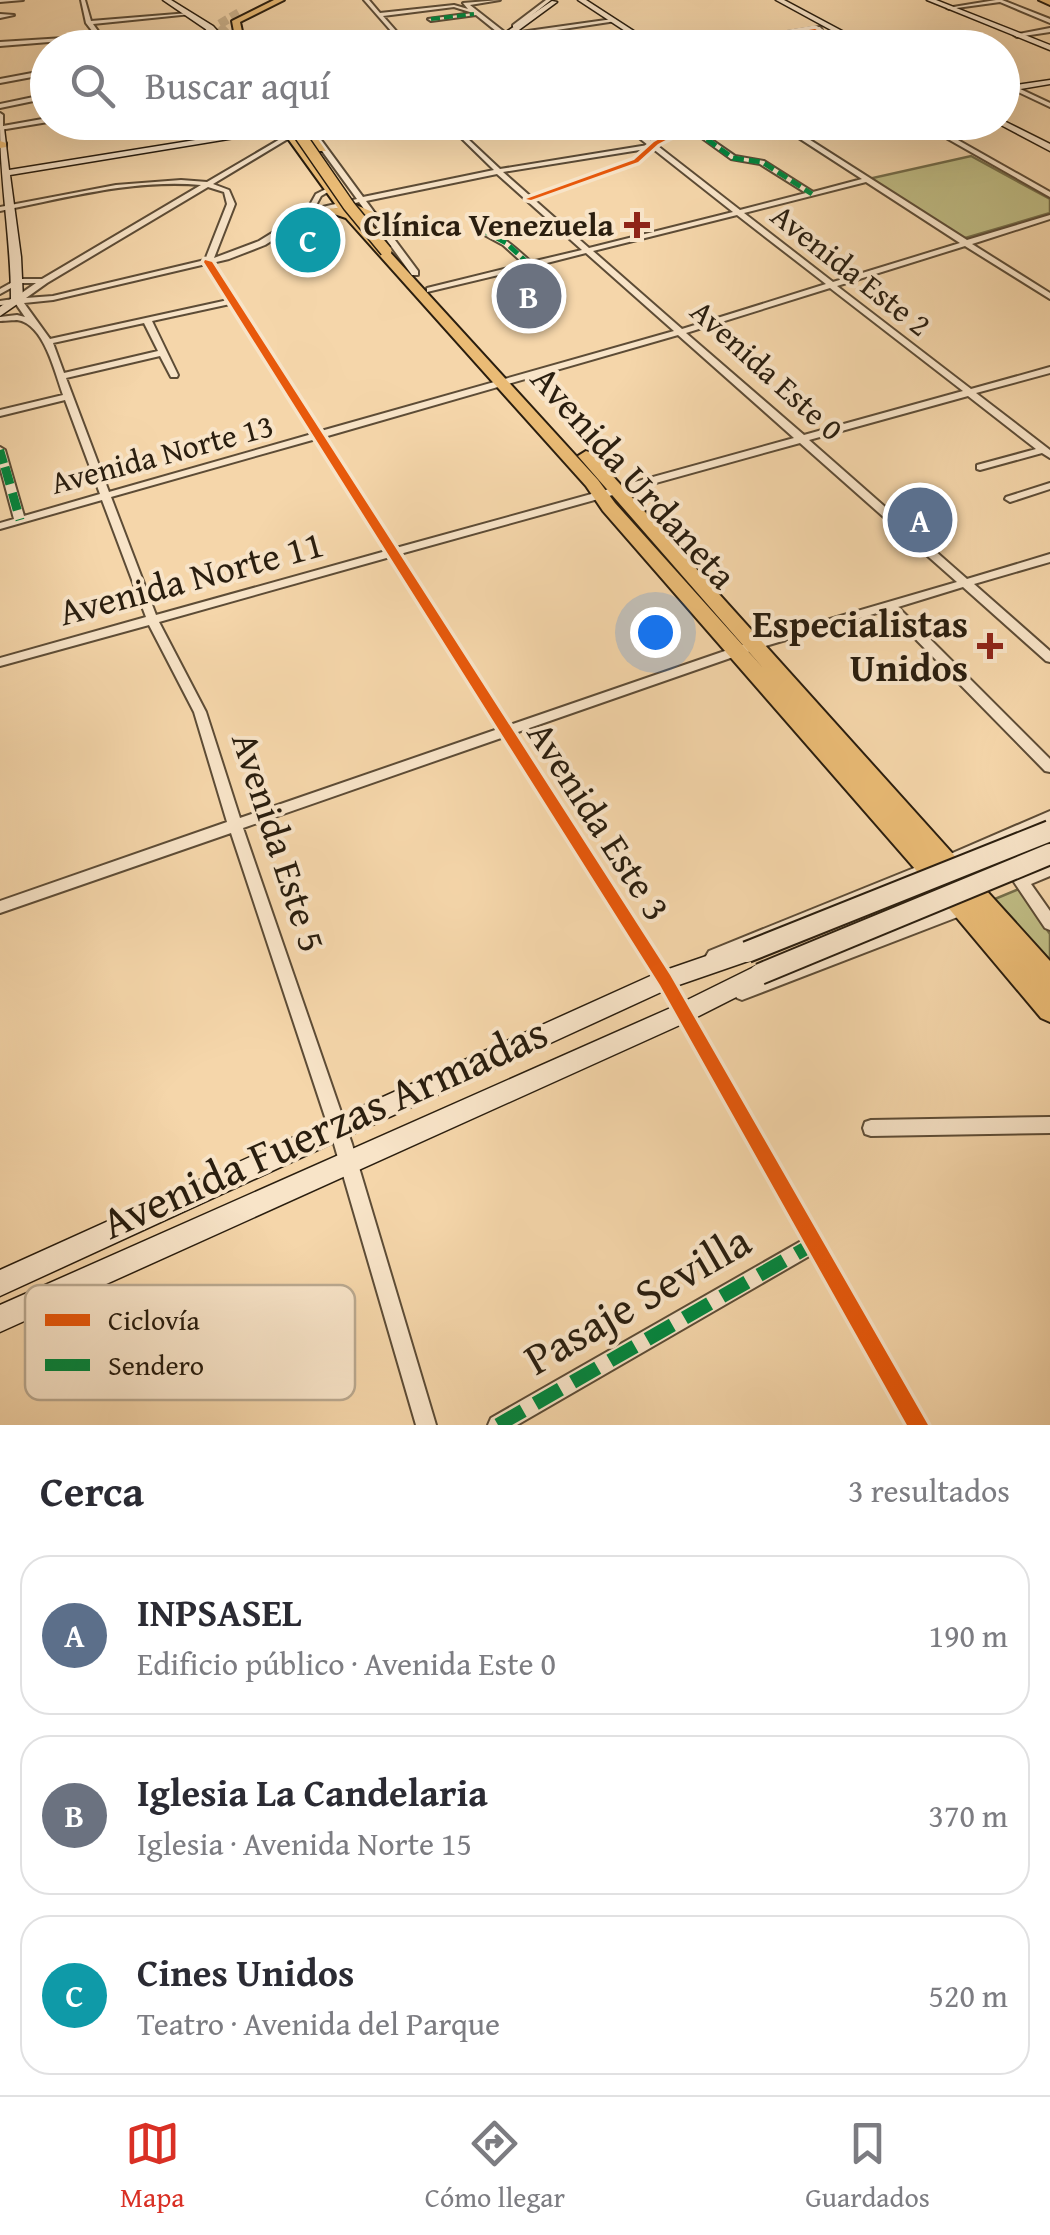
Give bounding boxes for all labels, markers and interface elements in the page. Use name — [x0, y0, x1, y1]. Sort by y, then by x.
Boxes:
search box — [30, 30, 1020, 140]
text: Buscar aquí — [145, 57, 330, 113]
icon: search — [65, 58, 120, 113]
street label: Avenida Este 2 — [761, 192, 941, 347]
place label: Clínica Venezuela — [363, 201, 615, 248]
pin: C — [276, 202, 340, 278]
marker: Clínica Venezuela — [624, 212, 650, 238]
pin: B — [496, 258, 562, 334]
street label: Avenida Este 0 — [680, 288, 854, 451]
street label: Avenida Urdaneta — [519, 352, 751, 601]
street label: Avenida Norte 13 — [45, 401, 278, 506]
pin: A — [888, 482, 952, 558]
street label: Avenida Norte 11 — [52, 515, 329, 639]
place label: Especialistas Unidos — [752, 595, 968, 695]
your location — [630, 607, 681, 658]
marker: Especialistas Unidos — [977, 633, 1003, 659]
street label: Avenida Este 3 — [514, 710, 685, 931]
street label: Avenida Este 5 — [218, 725, 342, 959]
street label: Avenida Fuerzas Armadas — [90, 999, 557, 1254]
street label: Pasaje Sevilla — [511, 1207, 762, 1390]
legend — [25, 1285, 355, 1400]
text: Ciclovía — [108, 1299, 200, 1340]
text: Sendero — [108, 1344, 204, 1385]
text: Cerca — [40, 1460, 144, 1521]
text: 3 resultados — [848, 1467, 1010, 1514]
text: INPSASEL — [137, 1584, 302, 1640]
text: A — [64, 1612, 85, 1659]
text: 190 m — [929, 1612, 1008, 1659]
text: Edificio público · Avenida Este 0 — [137, 1640, 556, 1687]
text: Iglesia La Candelaria — [137, 1764, 488, 1820]
text: B — [65, 1792, 84, 1839]
text: 370 m — [929, 1792, 1008, 1839]
text: Iglesia · Avenida Norte 15 — [137, 1820, 472, 1867]
text: Cines Unidos — [137, 1944, 354, 2000]
text: C — [65, 1972, 84, 2019]
text: 520 m — [929, 1972, 1008, 2019]
text: Teatro · Avenida del Parque — [137, 2000, 500, 2047]
tab: Mapa — [120, 2116, 185, 2217]
tab: Cómo llegar — [425, 2116, 565, 2217]
tab: Guardados — [805, 2116, 930, 2217]

